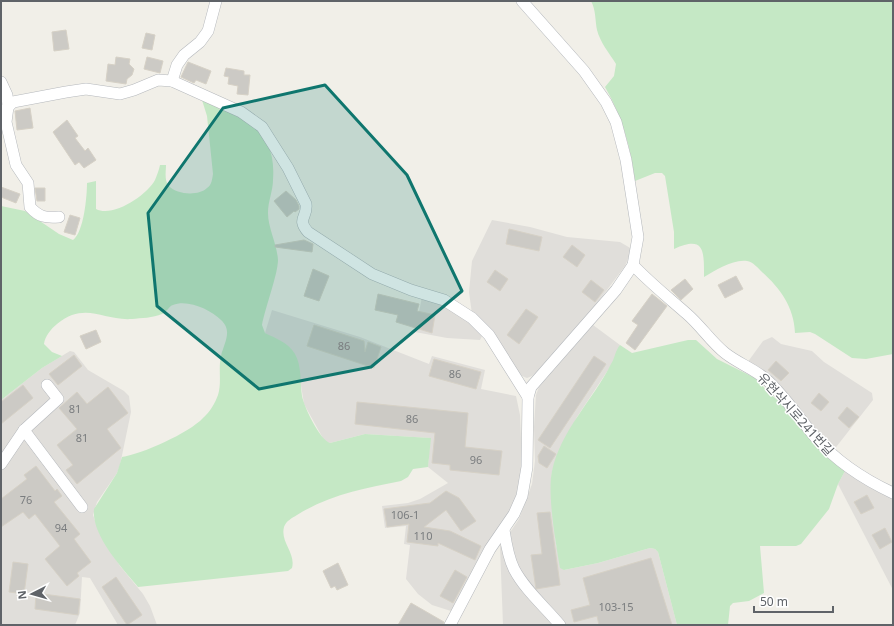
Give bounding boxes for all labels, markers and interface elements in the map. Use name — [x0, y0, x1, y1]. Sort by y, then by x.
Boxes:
house number: 86 — [338, 338, 350, 353]
house number: 86 — [449, 366, 461, 381]
street label: 유현삭시로241번길 — [754, 369, 838, 459]
house number: 81 — [69, 401, 81, 416]
house number: 86 — [406, 411, 418, 426]
house number: 81 — [76, 430, 88, 445]
house number: 96 — [470, 452, 482, 467]
house number: 76 — [20, 492, 32, 507]
house number: 106-1 — [391, 507, 419, 522]
house number: 94 — [55, 520, 68, 535]
house number: 110 — [414, 528, 432, 543]
north arrow — [12, 574, 52, 614]
scale bar — [754, 588, 833, 614]
text: N — [14, 590, 29, 600]
text: 50 m — [760, 593, 788, 610]
house number: 103-15 — [598, 599, 634, 614]

